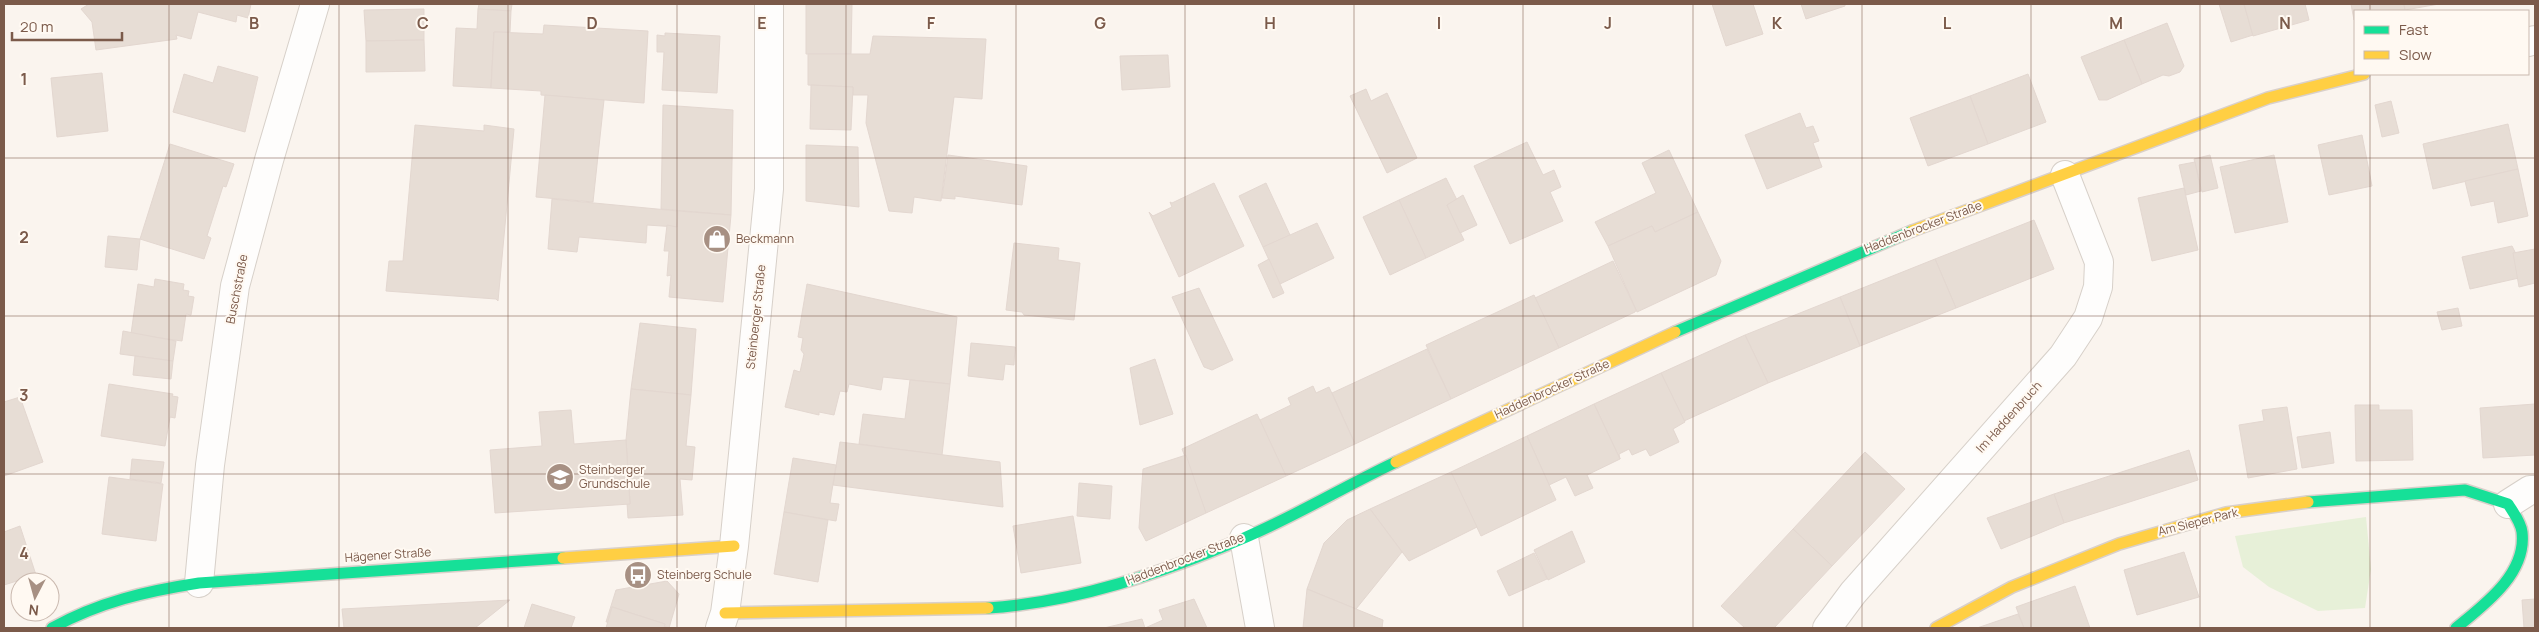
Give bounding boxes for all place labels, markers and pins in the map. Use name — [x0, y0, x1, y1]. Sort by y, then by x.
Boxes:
shop icon: Beckmann — [702, 224, 732, 254]
place label: Beckmann — [736, 230, 794, 247]
place label: Steinberger Grundschule — [579, 461, 650, 492]
school or university icon: Steinberger Grundschule — [545, 462, 575, 492]
bus stop icon: Steinberg Schule — [623, 560, 653, 590]
place label: Steinberg Schule — [657, 566, 752, 583]

